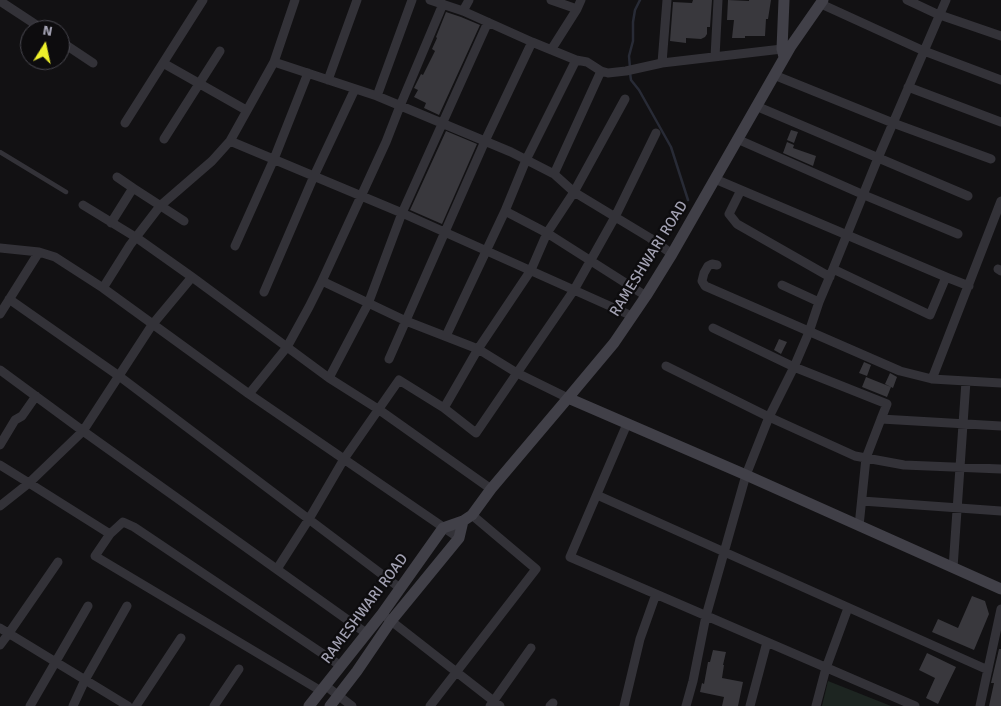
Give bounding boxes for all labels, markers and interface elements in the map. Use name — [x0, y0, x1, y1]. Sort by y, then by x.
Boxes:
north arrow — [20, 20, 70, 70]
text: N — [41, 22, 54, 40]
street label: RAMESHWARI ROAD — [606, 198, 692, 320]
street label: RAMESHWARI ROAD — [318, 551, 412, 667]

